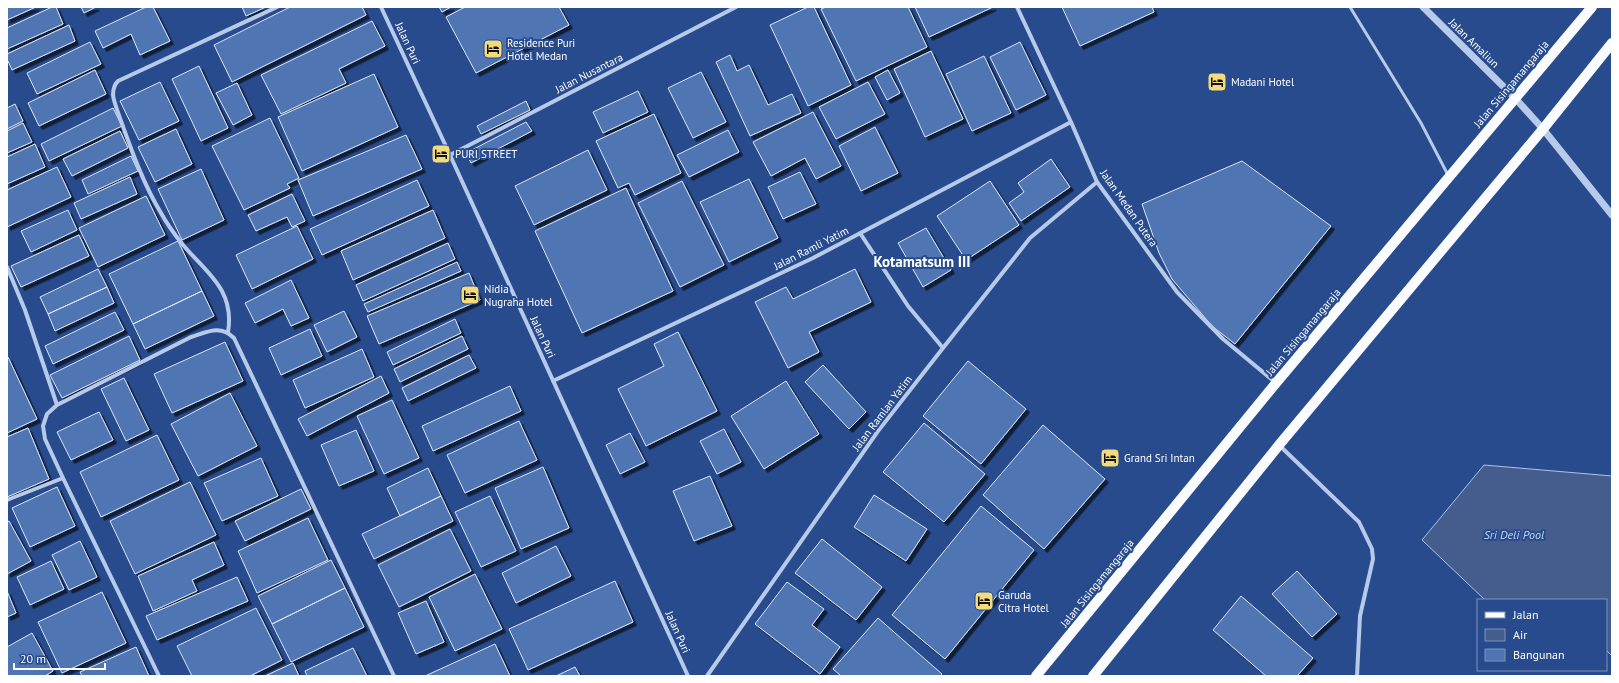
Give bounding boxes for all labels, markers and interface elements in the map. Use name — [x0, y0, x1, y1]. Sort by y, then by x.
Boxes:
street label: Jalan Amaliun — [1445, 15, 1502, 71]
street label: Jalan Puri — [392, 19, 424, 66]
place label: Residence Puri Hotel Medan — [507, 36, 575, 63]
hotel icon: Residence Puri Hotel Medan — [482, 38, 504, 60]
street label: Jalan Sisingamangaraja — [1470, 38, 1552, 131]
street label: Jalan Nusantara — [552, 50, 625, 97]
hotel icon: Madani Hotel — [1206, 71, 1228, 93]
place label: Madani Hotel — [1231, 75, 1295, 89]
hotel icon: PURI STREET — [430, 143, 452, 165]
place label: PURI STREET — [455, 147, 517, 161]
street label: Jalan Medan Putera — [1097, 166, 1161, 249]
street label: Jalan Ramli Yatim — [770, 223, 851, 273]
district label: Kotamatsum III — [873, 252, 971, 271]
place label: Nidia Nugraha Hotel — [484, 282, 553, 309]
hotel icon: Nidia Nugraha Hotel — [459, 284, 481, 306]
street label: Jalan Sisingamangaraja — [1262, 286, 1344, 379]
street label: Jalan Puri — [527, 313, 559, 360]
street label: Jalan Ramlan Yatim — [848, 372, 915, 454]
hotel icon: Grand Sri Intan — [1099, 447, 1121, 469]
place label: Grand Sri Intan — [1124, 451, 1195, 465]
water label: Sri Deli Pool — [1484, 527, 1545, 542]
street label: Jalan Sisingamangaraja — [1057, 536, 1137, 631]
place label: Garuda Citra Hotel — [998, 588, 1050, 615]
hotel icon: Garuda Citra Hotel — [973, 590, 995, 612]
legend — [1477, 599, 1607, 671]
text: Jalan — [1512, 607, 1538, 622]
street label: Jalan Puri — [662, 608, 693, 655]
text: Air — [1513, 627, 1527, 642]
scale bar — [14, 645, 105, 671]
text: Bangunan — [1513, 647, 1565, 662]
text: 20 m — [20, 651, 46, 666]

